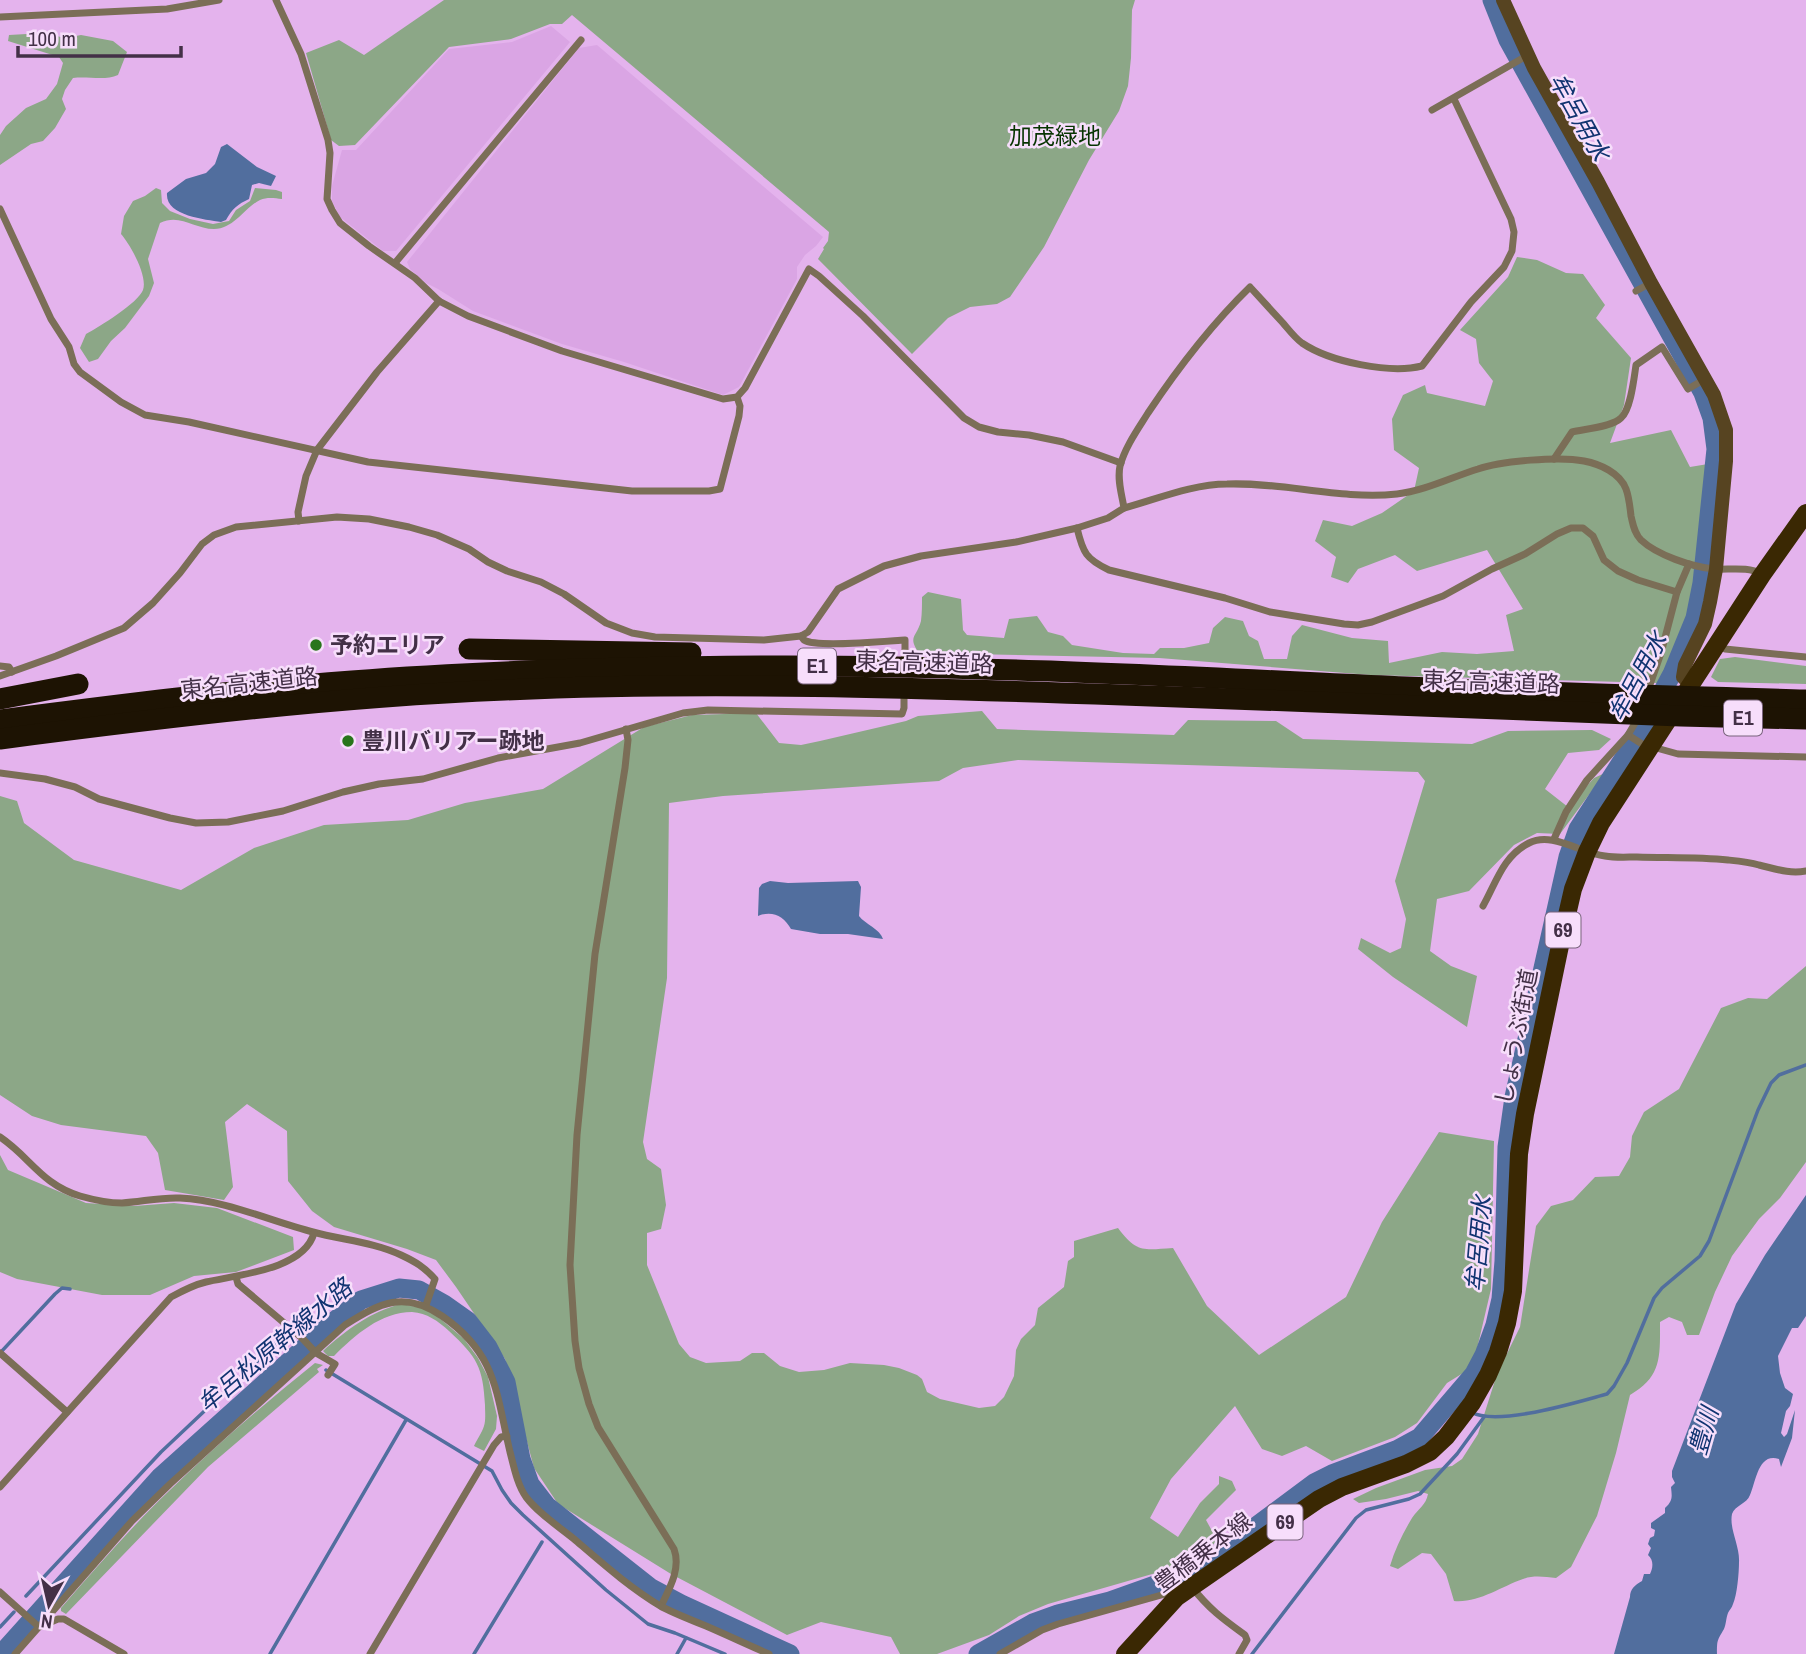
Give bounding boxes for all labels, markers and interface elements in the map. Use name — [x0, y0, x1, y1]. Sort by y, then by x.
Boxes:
scale bar — [18, 14, 180, 58]
text: 100 m — [28, 24, 76, 53]
water label: 牟呂用水 — [1543, 67, 1619, 169]
park label: 加茂緑地 — [1009, 120, 1101, 151]
water label: 牟呂用水 — [1600, 624, 1675, 726]
place label: 予約エリア — [330, 629, 445, 660]
marker: 予約エリア — [308, 637, 324, 653]
street label: 東名高速道路 — [855, 644, 994, 679]
road number: E1 — [798, 648, 836, 684]
street label: 東名高速道路 — [179, 660, 319, 705]
street label: 東名高速道路 — [1422, 664, 1561, 699]
road number: E1 — [1724, 700, 1762, 736]
place label: 豊川バリアー跡地 — [362, 725, 545, 756]
marker: 豊川バリアー跡地 — [340, 733, 356, 749]
road number: 69 — [1546, 912, 1580, 948]
street label: しょうぶ街道 — [1487, 966, 1544, 1108]
water label: 牟呂用水 — [1458, 1192, 1498, 1293]
water label: 牟呂松原幹線水路 — [191, 1270, 360, 1419]
water label: 豊川 — [1681, 1400, 1726, 1458]
road number: 69 — [1268, 1504, 1302, 1540]
street label: 豊橋乗本線 — [1147, 1505, 1258, 1599]
north arrow — [14, 1570, 84, 1640]
text: N — [39, 1608, 54, 1635]

